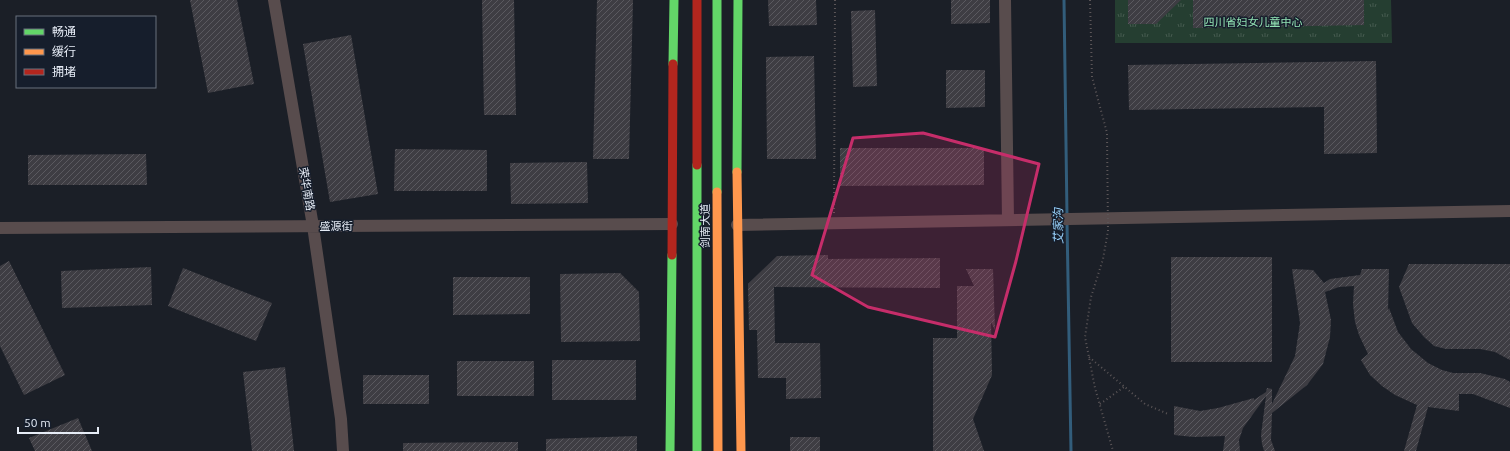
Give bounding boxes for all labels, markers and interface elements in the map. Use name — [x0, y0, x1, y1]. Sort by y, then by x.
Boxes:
legend — [16, 16, 156, 88]
park label: 四川省妇女儿童中心 — [1204, 16, 1303, 28]
text: 畅通 — [52, 25, 76, 38]
text: 缓行 — [52, 45, 76, 58]
text: 拥堵 — [52, 65, 76, 78]
street label: 荣华南路 — [297, 166, 317, 212]
street label: 剑南大道 — [699, 204, 711, 248]
water label: 艾家沟 — [1051, 206, 1065, 244]
street label: 盛源街 — [320, 220, 353, 232]
scale bar — [18, 409, 98, 435]
text: 50 m — [24, 416, 51, 429]

